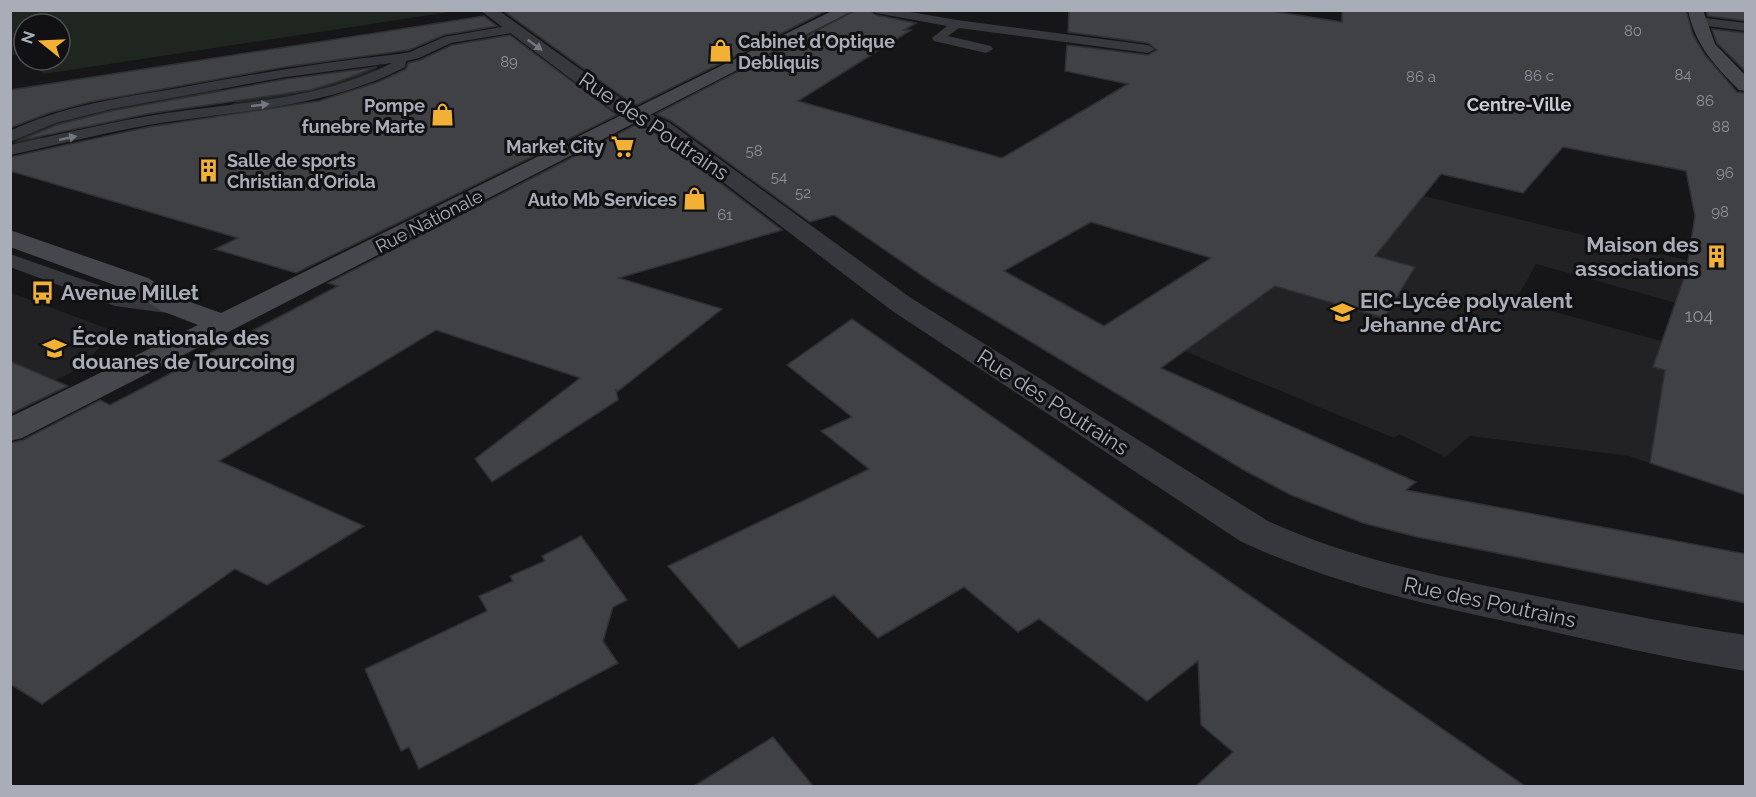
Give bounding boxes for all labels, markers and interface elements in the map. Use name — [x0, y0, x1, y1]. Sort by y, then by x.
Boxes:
north arrow — [12, 12, 72, 72]
house number: 80 — [1624, 22, 1642, 40]
text: N — [17, 29, 39, 46]
place label: Cabinet d'Optique Debliquis — [738, 31, 895, 73]
shop icon: Cabinet d'Optique Debliquis — [707, 38, 733, 64]
one-way arrow — [526, 39, 542, 51]
house number: 89 — [500, 53, 518, 71]
house number: 84 — [1674, 66, 1692, 84]
street label: Rue des Poutrains — [574, 67, 734, 185]
house number: 86 c — [1524, 67, 1554, 85]
house number: 86 a — [1406, 68, 1436, 86]
house number: 86 — [1696, 92, 1714, 110]
district label: Centre-Ville — [1467, 94, 1571, 115]
place label: Pompe funebre Marte — [302, 95, 425, 137]
one-way arrow — [250, 101, 269, 110]
shop icon: Pompe funebre Marte — [430, 102, 456, 128]
house number: 88 — [1712, 118, 1730, 136]
one-way arrow — [59, 133, 78, 142]
supermarket icon: Market City — [609, 133, 635, 159]
place label: Market City — [506, 136, 604, 157]
house number: 58 — [745, 142, 763, 160]
place label: Salle de sports Christian d'Oriola — [227, 150, 376, 192]
building icon: Salle de sports Christian d'Oriola — [196, 157, 222, 183]
house number: 96 — [1716, 164, 1734, 182]
house number: 54 — [771, 168, 787, 186]
house number: 52 — [795, 184, 811, 202]
street label: Rue Nationale — [372, 185, 486, 257]
shop icon: Auto Mb Services — [682, 186, 708, 212]
place label: Auto Mb Services — [528, 189, 677, 210]
house number: 98 — [1711, 203, 1729, 221]
house number: 61 — [717, 206, 733, 224]
place label: Maison des associations — [1575, 232, 1699, 281]
building icon: Maison des associations — [1704, 243, 1730, 269]
bus stop icon: Avenue Millet — [30, 279, 56, 305]
place label: Avenue Millet — [61, 280, 199, 305]
place label: EIC-Lycée polyvalent Jehanne d'Arc — [1360, 288, 1573, 337]
school or university icon: EIC-Lycée polyvalent Jehanne d'Arc — [1329, 299, 1355, 325]
house number: 104 — [1685, 305, 1713, 326]
place label: École nationale des douanes de Tourcoing — [72, 325, 295, 374]
school or university icon: École nationale des douanes de Tourcoing — [41, 336, 67, 362]
street label: Rue des Poutrains — [973, 344, 1133, 460]
street label: Rue des Poutrains — [1402, 572, 1578, 632]

